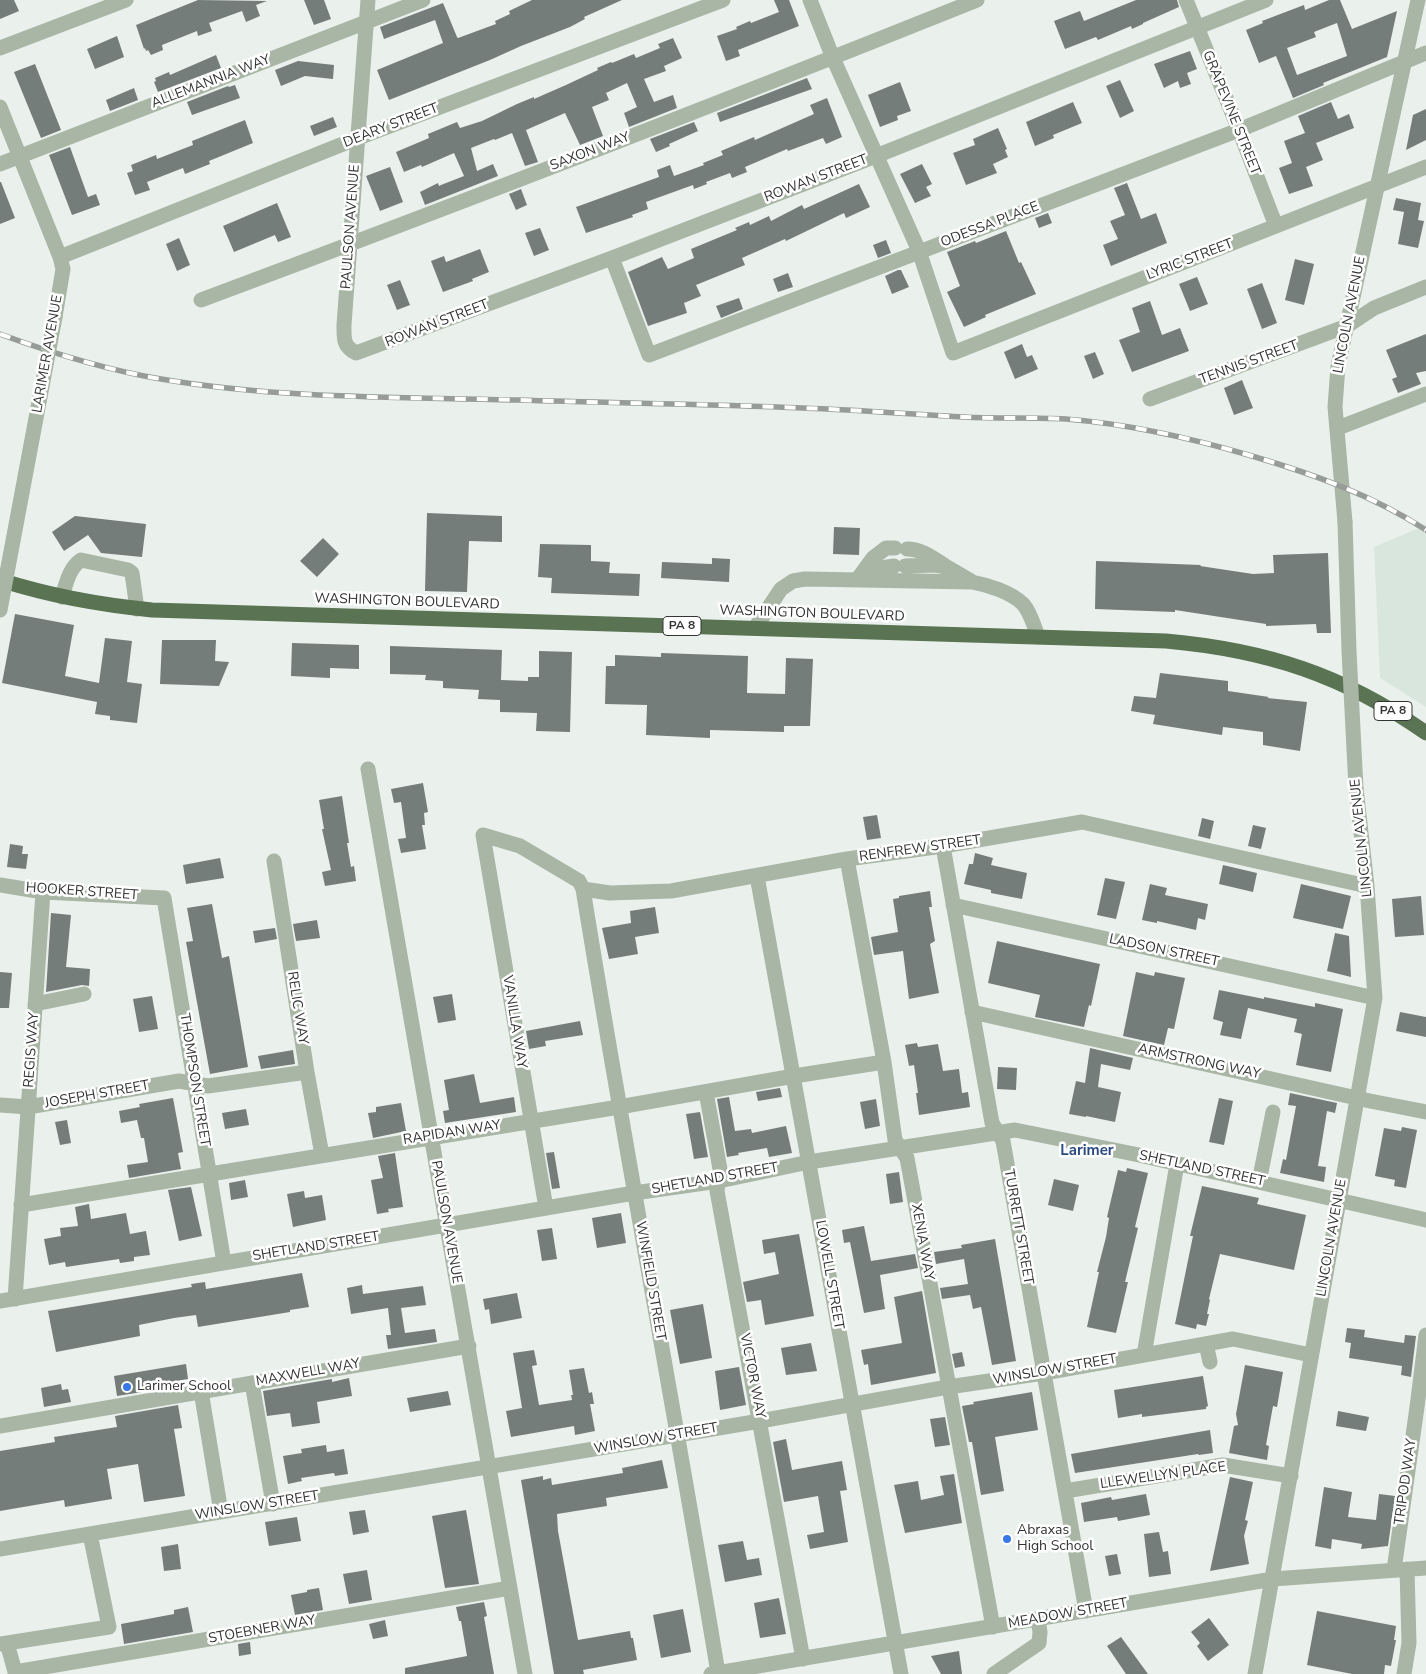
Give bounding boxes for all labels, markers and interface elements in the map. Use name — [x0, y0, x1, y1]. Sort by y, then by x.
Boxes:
street label: GRAPEVINE STREET — [1198, 48, 1264, 178]
street label: ALLEMANNIA WAY — [149, 52, 273, 112]
street label: DEARY STREET — [341, 100, 441, 152]
street label: SAXON WAY — [548, 129, 632, 175]
street label: ROWAN STREET — [762, 152, 870, 206]
street label: PAULSON AVENUE — [338, 164, 364, 290]
street label: ODESSA PLACE — [938, 199, 1042, 251]
street label: LYRIC STREET — [1144, 236, 1236, 284]
street label: LINCOLN AVENUE — [1330, 255, 1370, 375]
street label: LARIMER AVENUE — [29, 294, 67, 414]
street label: ROWAN STREET — [383, 297, 491, 351]
street label: TENNIS STREET — [1197, 337, 1301, 389]
street label: WASHINGTON BOULEVARD — [314, 590, 500, 614]
street label: WASHINGTON BOULEVARD — [719, 602, 905, 626]
road number: PA 8 — [663, 616, 701, 636]
road number: PA 8 — [1374, 701, 1412, 720]
street label: LINCOLN AVENUE — [1347, 778, 1377, 898]
street label: RENFREW STREET — [858, 832, 982, 866]
street label: HOOKER STREET — [25, 880, 139, 904]
street label: LADSON STREET — [1107, 931, 1221, 971]
street label: RELIC WAY — [283, 970, 311, 1046]
street label: VANILLA WAY — [498, 974, 530, 1070]
street label: REGIS WAY — [21, 1012, 43, 1088]
street label: THOMPSON STREET — [175, 1012, 213, 1148]
street label: ARMSTRONG WAY — [1136, 1041, 1262, 1083]
street label: JOSEPH STREET — [43, 1078, 151, 1112]
street label: RAPIDAN WAY — [402, 1117, 502, 1149]
district label: Larimer — [1060, 1142, 1114, 1160]
street label: SHETLAND STREET — [1138, 1147, 1266, 1191]
street label: PAULSON AVENUE — [427, 1159, 465, 1285]
street label: SHETLAND STREET — [650, 1160, 780, 1198]
street label: TURRETT STREET — [1000, 1168, 1036, 1286]
street label: LINCOLN AVENUE — [1313, 1178, 1351, 1298]
street label: XENIA WAY — [907, 1202, 937, 1282]
street label: LOWELL STREET — [811, 1219, 847, 1331]
street label: WINFIELD STREET — [631, 1220, 669, 1342]
street label: SHETLAND STREET — [251, 1229, 381, 1265]
street label: VICTOR WAY — [736, 1332, 768, 1420]
street label: WINSLOW STREET — [992, 1351, 1118, 1389]
street label: MAXWELL WAY — [255, 1356, 361, 1390]
place label: Larimer School — [137, 1379, 231, 1395]
marker: Larimer School — [121, 1381, 133, 1393]
street label: WINSLOW STREET — [593, 1420, 719, 1458]
street label: TRIPOD WAY — [1392, 1438, 1420, 1526]
street label: LLEWELLYN PLACE — [1099, 1459, 1227, 1493]
street label: WINSLOW STREET — [194, 1488, 320, 1524]
place label: Abraxas High School — [1017, 1523, 1093, 1555]
marker: Abraxas High School — [1001, 1533, 1013, 1545]
street label: MEADOW STREET — [1007, 1595, 1129, 1633]
street label: STOEBNER WAY — [207, 1612, 317, 1648]

